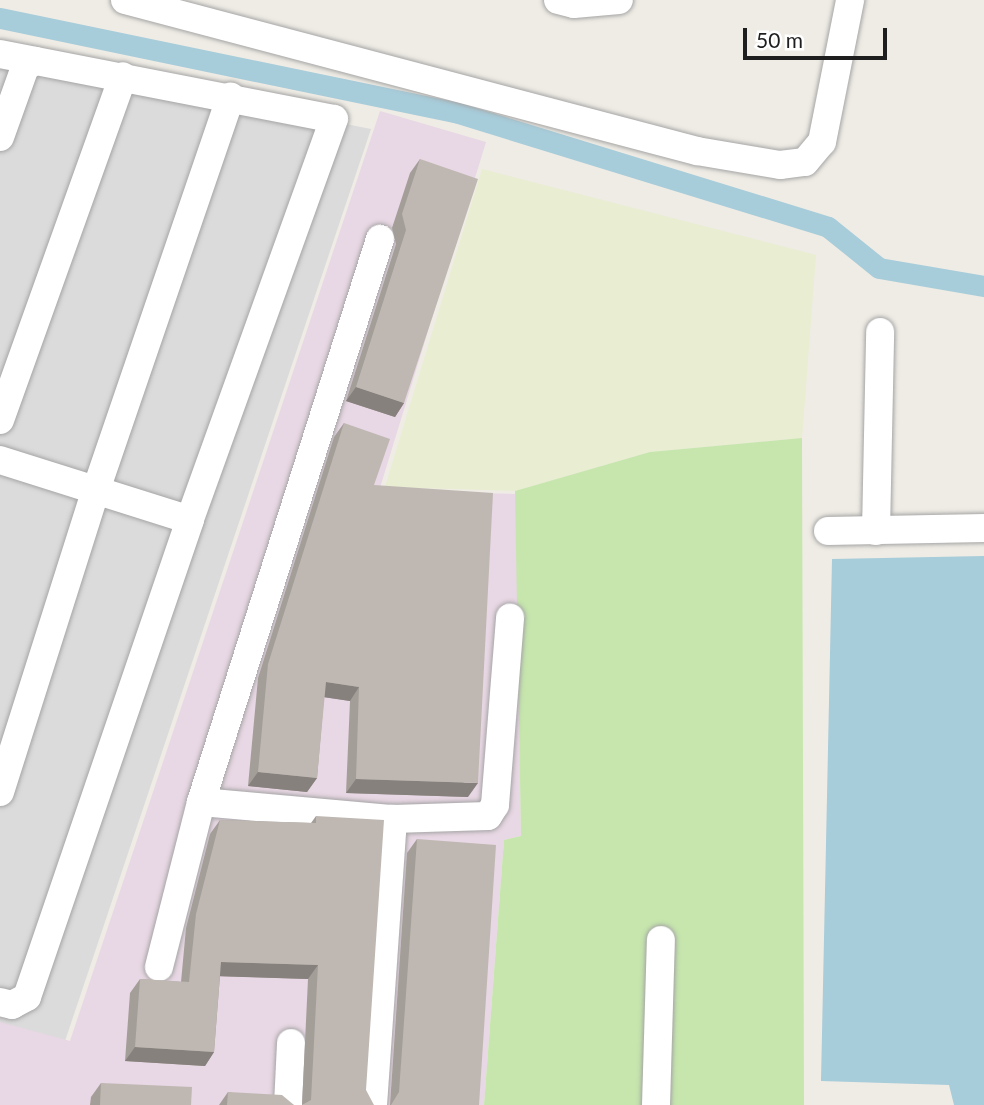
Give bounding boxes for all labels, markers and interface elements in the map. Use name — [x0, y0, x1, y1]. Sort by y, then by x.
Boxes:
scale bar — [746, 14, 890, 58]
text: 50 m — [756, 27, 803, 52]

